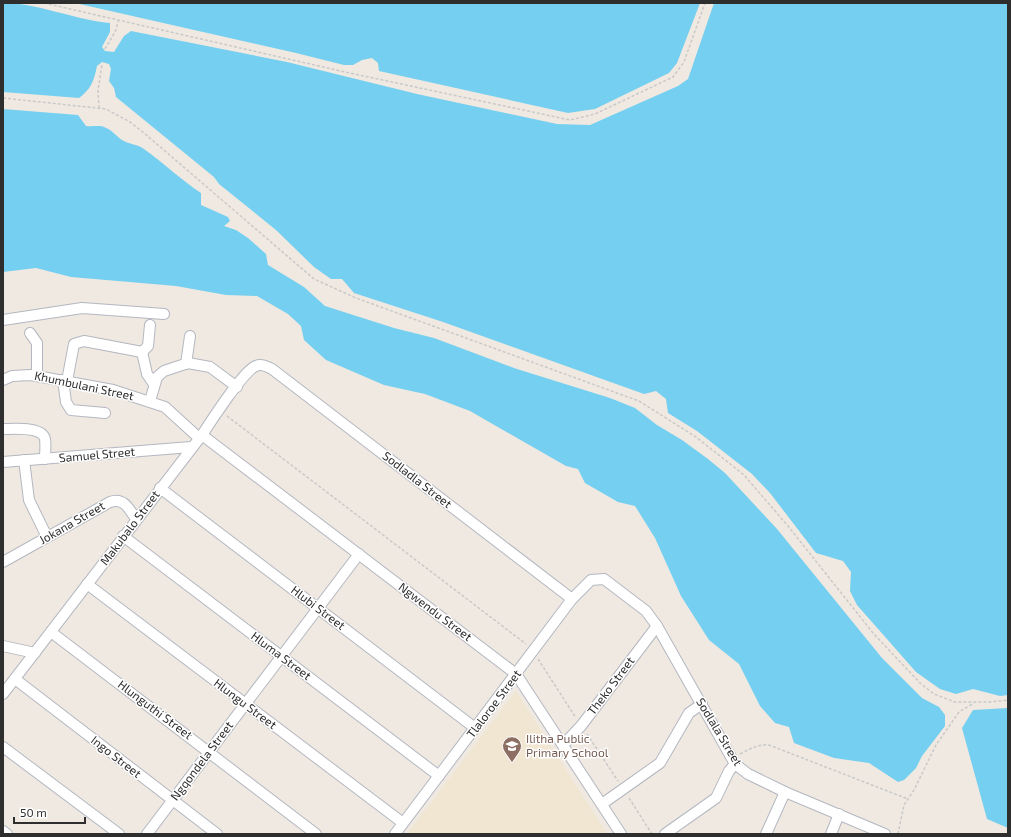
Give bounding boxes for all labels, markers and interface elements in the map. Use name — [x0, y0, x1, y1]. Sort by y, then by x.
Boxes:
street label: Khumbulani Street — [33, 368, 136, 402]
street label: Samuel Street — [58, 444, 136, 464]
street label: Sodladla Street — [380, 448, 455, 511]
street label: Makubalo Street — [97, 487, 162, 568]
street label: Jokana Street — [36, 498, 107, 546]
street label: Ngwendu Street — [396, 579, 475, 644]
street label: Hlubi Street — [289, 582, 349, 632]
street label: Hluma Street — [249, 628, 315, 683]
street label: Theko Street — [584, 653, 637, 717]
street label: Tlaloroe Street — [463, 666, 524, 740]
street label: Hlungu Street — [211, 675, 280, 732]
street label: Hlunguthi Street — [116, 677, 196, 742]
street label: Sodlala Street — [694, 695, 746, 768]
street label: Ngqondela Street — [167, 718, 236, 803]
place label: Ilitha Public Primary School — [526, 731, 609, 759]
street label: Ingo Street — [89, 732, 145, 780]
school or university icon: Ilitha Public Primary School — [501, 735, 523, 763]
scale bar — [14, 799, 85, 825]
text: 50 m — [20, 805, 47, 819]

